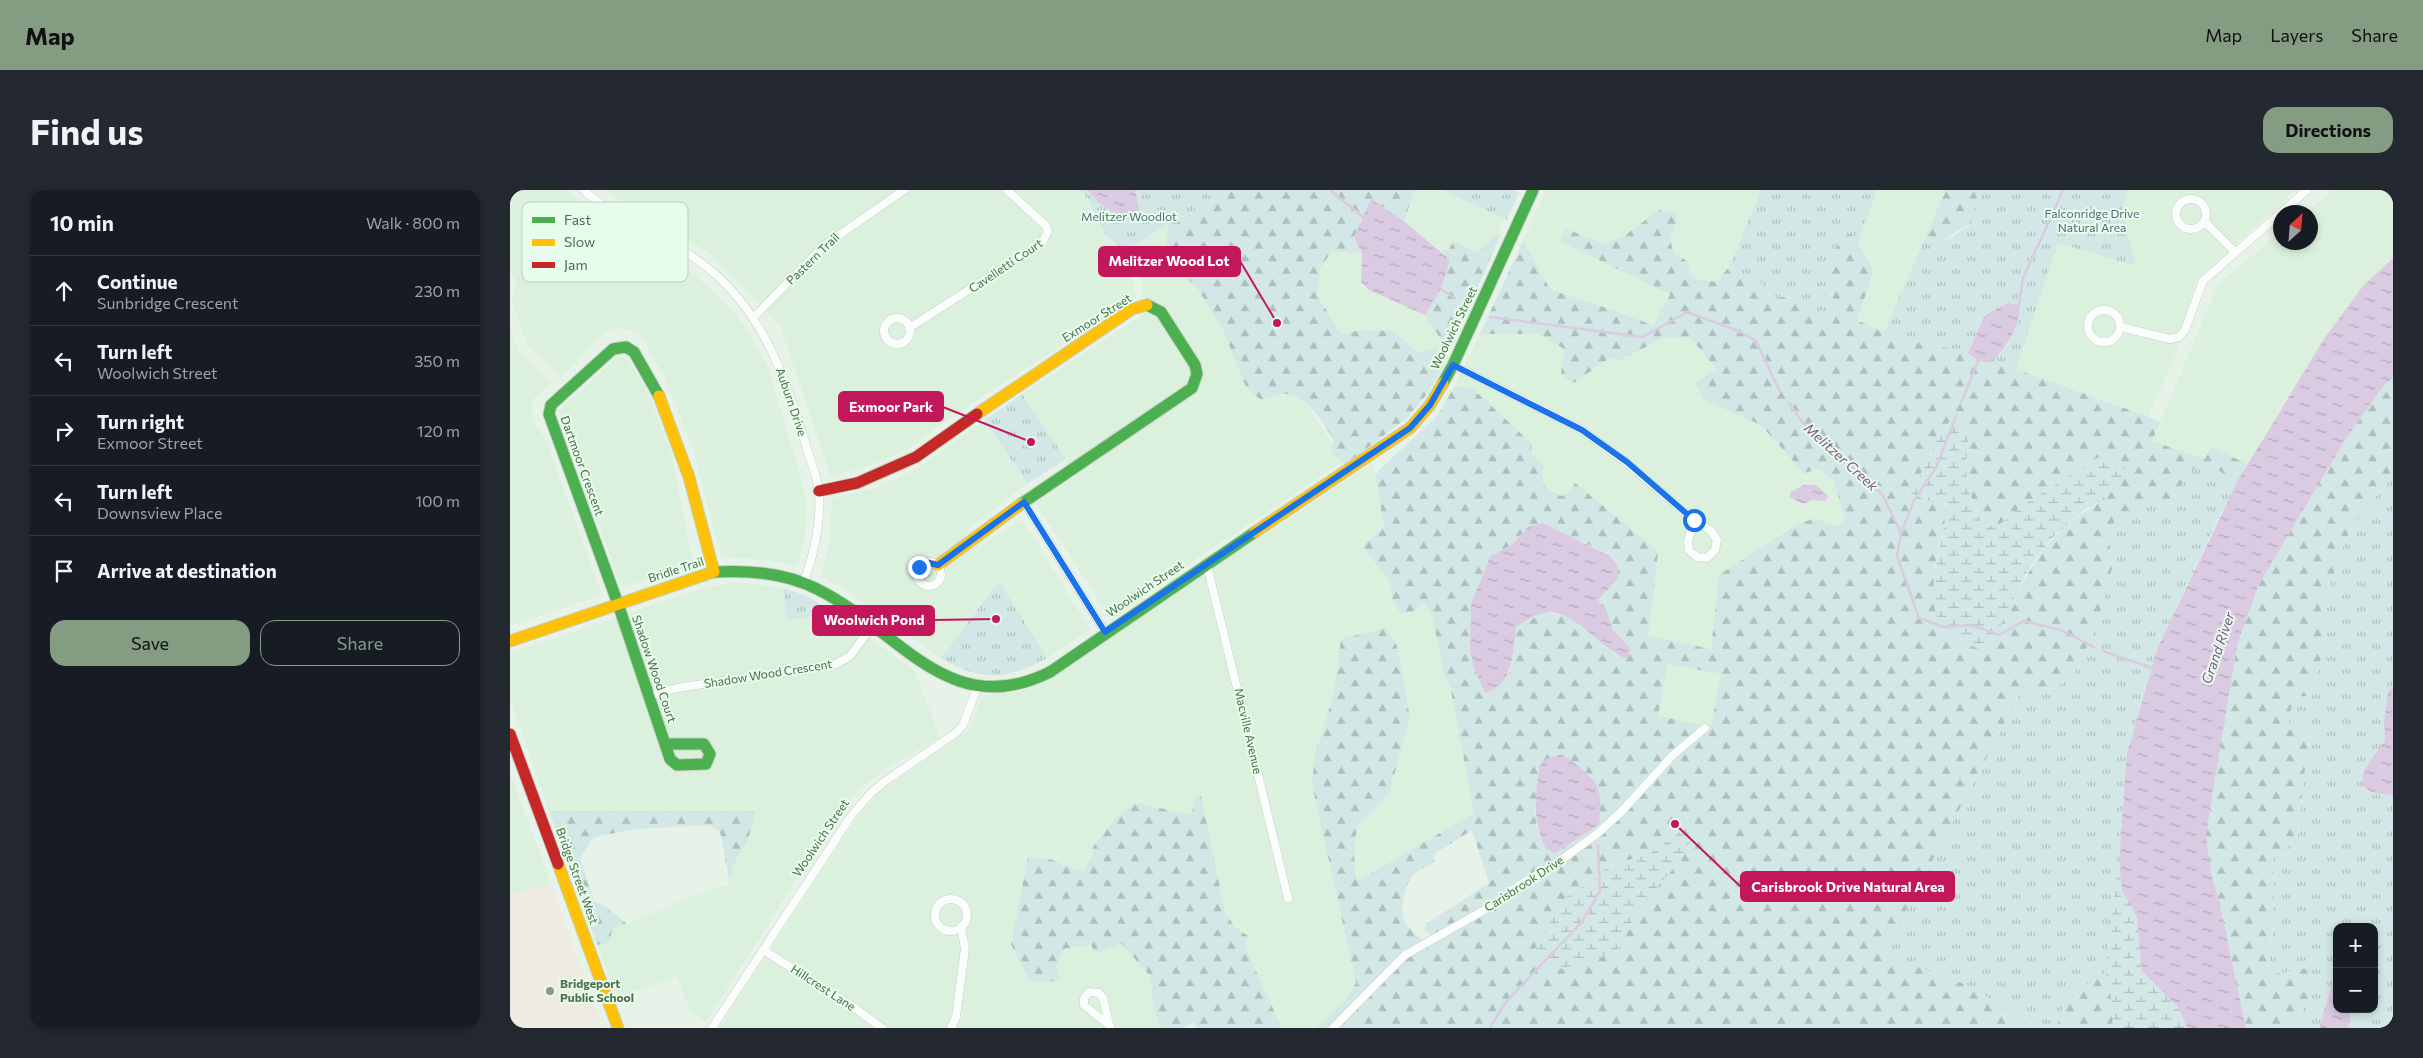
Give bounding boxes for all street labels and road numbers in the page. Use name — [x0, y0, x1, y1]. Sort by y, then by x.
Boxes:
street label: Pastern Trail — [783, 230, 842, 287]
street label: Cavelletti Court — [966, 235, 1045, 295]
street label: Woolwich Street — [1427, 284, 1479, 371]
street label: Exmoor Street — [1059, 290, 1134, 344]
street label: Auburn Drive — [774, 366, 810, 438]
street label: Dartmoor Crescent — [558, 414, 608, 518]
street label: Bridle Trail — [646, 553, 705, 585]
street label: Woolwich Street — [1103, 557, 1186, 619]
street label: Shadow Wood Court — [630, 613, 680, 724]
street label: Shadow Wood Crescent — [703, 656, 833, 690]
street label: Macville Avenue — [1232, 687, 1266, 775]
street label: Woolwich Street — [789, 796, 851, 879]
street label: Bridge Street West — [554, 825, 602, 926]
street label: Carisbrook Drive — [1481, 852, 1566, 914]
street label: Hillcrest Lane — [789, 961, 858, 1013]

